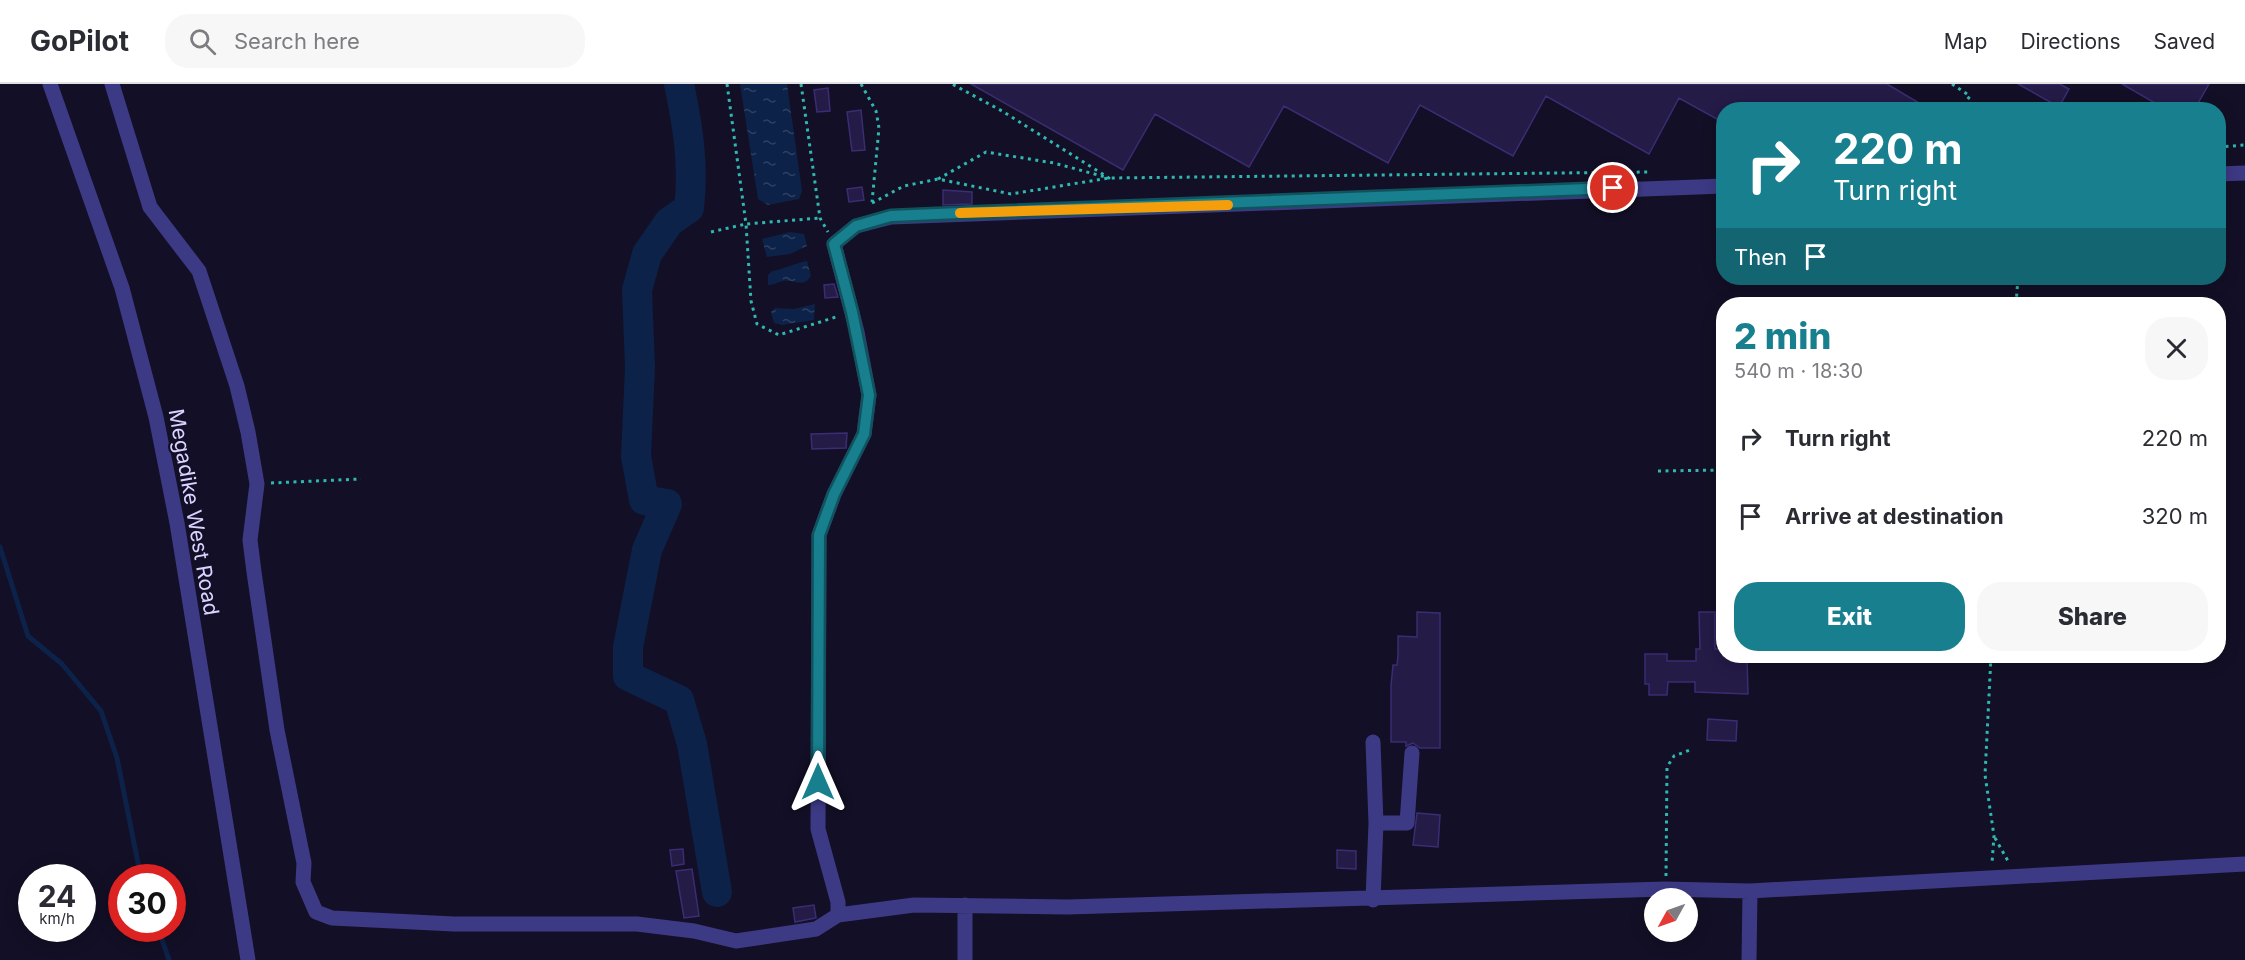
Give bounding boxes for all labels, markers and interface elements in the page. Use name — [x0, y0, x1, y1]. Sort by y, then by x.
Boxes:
search box — [165, 14, 585, 68]
text: GoPilot — [30, 24, 129, 58]
icon: search — [186, 25, 219, 58]
text: Search here — [234, 28, 360, 54]
text: Map — [1944, 29, 1987, 54]
text: Directions — [2020, 29, 2121, 54]
text: Saved — [2154, 29, 2215, 54]
text: 220 m — [1833, 123, 1963, 174]
icon: right — [1734, 126, 1812, 204]
pin — [1587, 162, 1638, 213]
icon: arrive — [1596, 171, 1629, 204]
text: Turn right — [1833, 174, 1957, 207]
icon: arrive — [1799, 240, 1832, 273]
text: Then — [1734, 244, 1787, 270]
text: 2 min — [1734, 314, 1831, 358]
button: close — [2145, 317, 2208, 380]
text: 540 m · 18:30 — [1734, 359, 1863, 383]
street label: Megadike West Road — [164, 407, 224, 617]
icon: right — [1734, 422, 1767, 455]
text: Turn right — [1785, 425, 1891, 451]
text: 220 m — [2142, 425, 2208, 451]
icon: arrive — [1734, 500, 1767, 533]
text: Arrive at destination — [1785, 503, 2004, 529]
text: 320 m — [2142, 503, 2208, 529]
button: Exit — [1734, 582, 1965, 651]
button: Share — [1977, 582, 2208, 651]
position arrow — [786, 750, 850, 814]
speed limit sign: 30 — [108, 864, 186, 942]
text: 24 — [38, 878, 76, 914]
north arrow — [1644, 888, 1698, 942]
map controls — [1644, 888, 1698, 942]
text: km/h — [39, 909, 75, 928]

